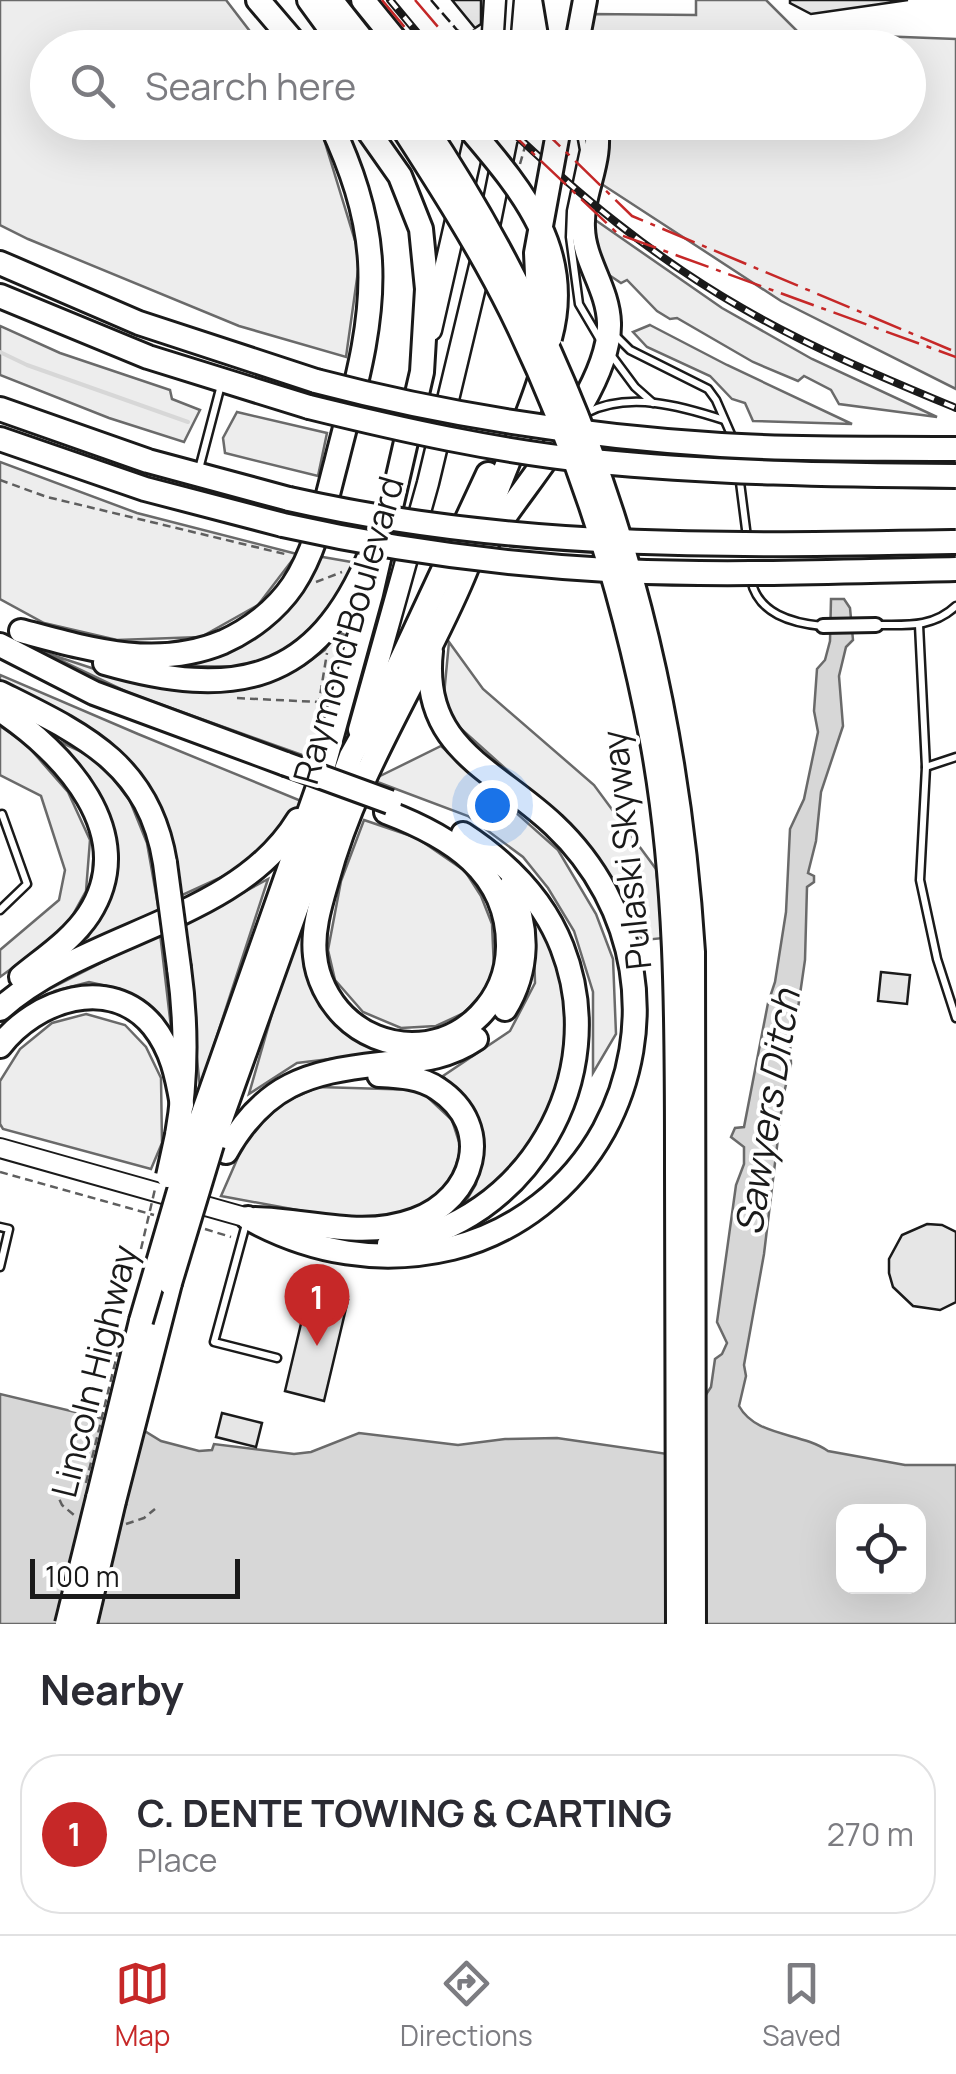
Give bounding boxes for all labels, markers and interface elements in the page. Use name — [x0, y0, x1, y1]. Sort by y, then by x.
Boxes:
search box — [30, 30, 926, 140]
icon: search — [65, 58, 120, 113]
text: Search here — [145, 59, 356, 111]
street label: Raymond Boulevard — [281, 471, 415, 789]
street label: Pulaski Skyway — [590, 728, 662, 972]
your location — [467, 780, 518, 831]
water label: Sawyers Ditch — [721, 984, 811, 1238]
street label: Lincoln Highway — [39, 1240, 149, 1502]
pin: 1 — [284, 1264, 350, 1346]
map controls — [836, 1504, 926, 1594]
button: locate — [836, 1504, 926, 1594]
scale bar — [30, 1554, 240, 1598]
text: 100 m — [45, 1557, 119, 1595]
text: Nearby — [40, 1660, 184, 1718]
text: C. DENTE TOWING & CARTING — [137, 1786, 672, 1838]
text: 1 — [67, 1812, 82, 1856]
text: 270 m — [827, 1812, 914, 1856]
text: Place — [137, 1838, 218, 1882]
tab: Map — [115, 1956, 170, 2054]
tab: Directions — [400, 1956, 533, 2054]
tab: Saved — [762, 1956, 841, 2054]

